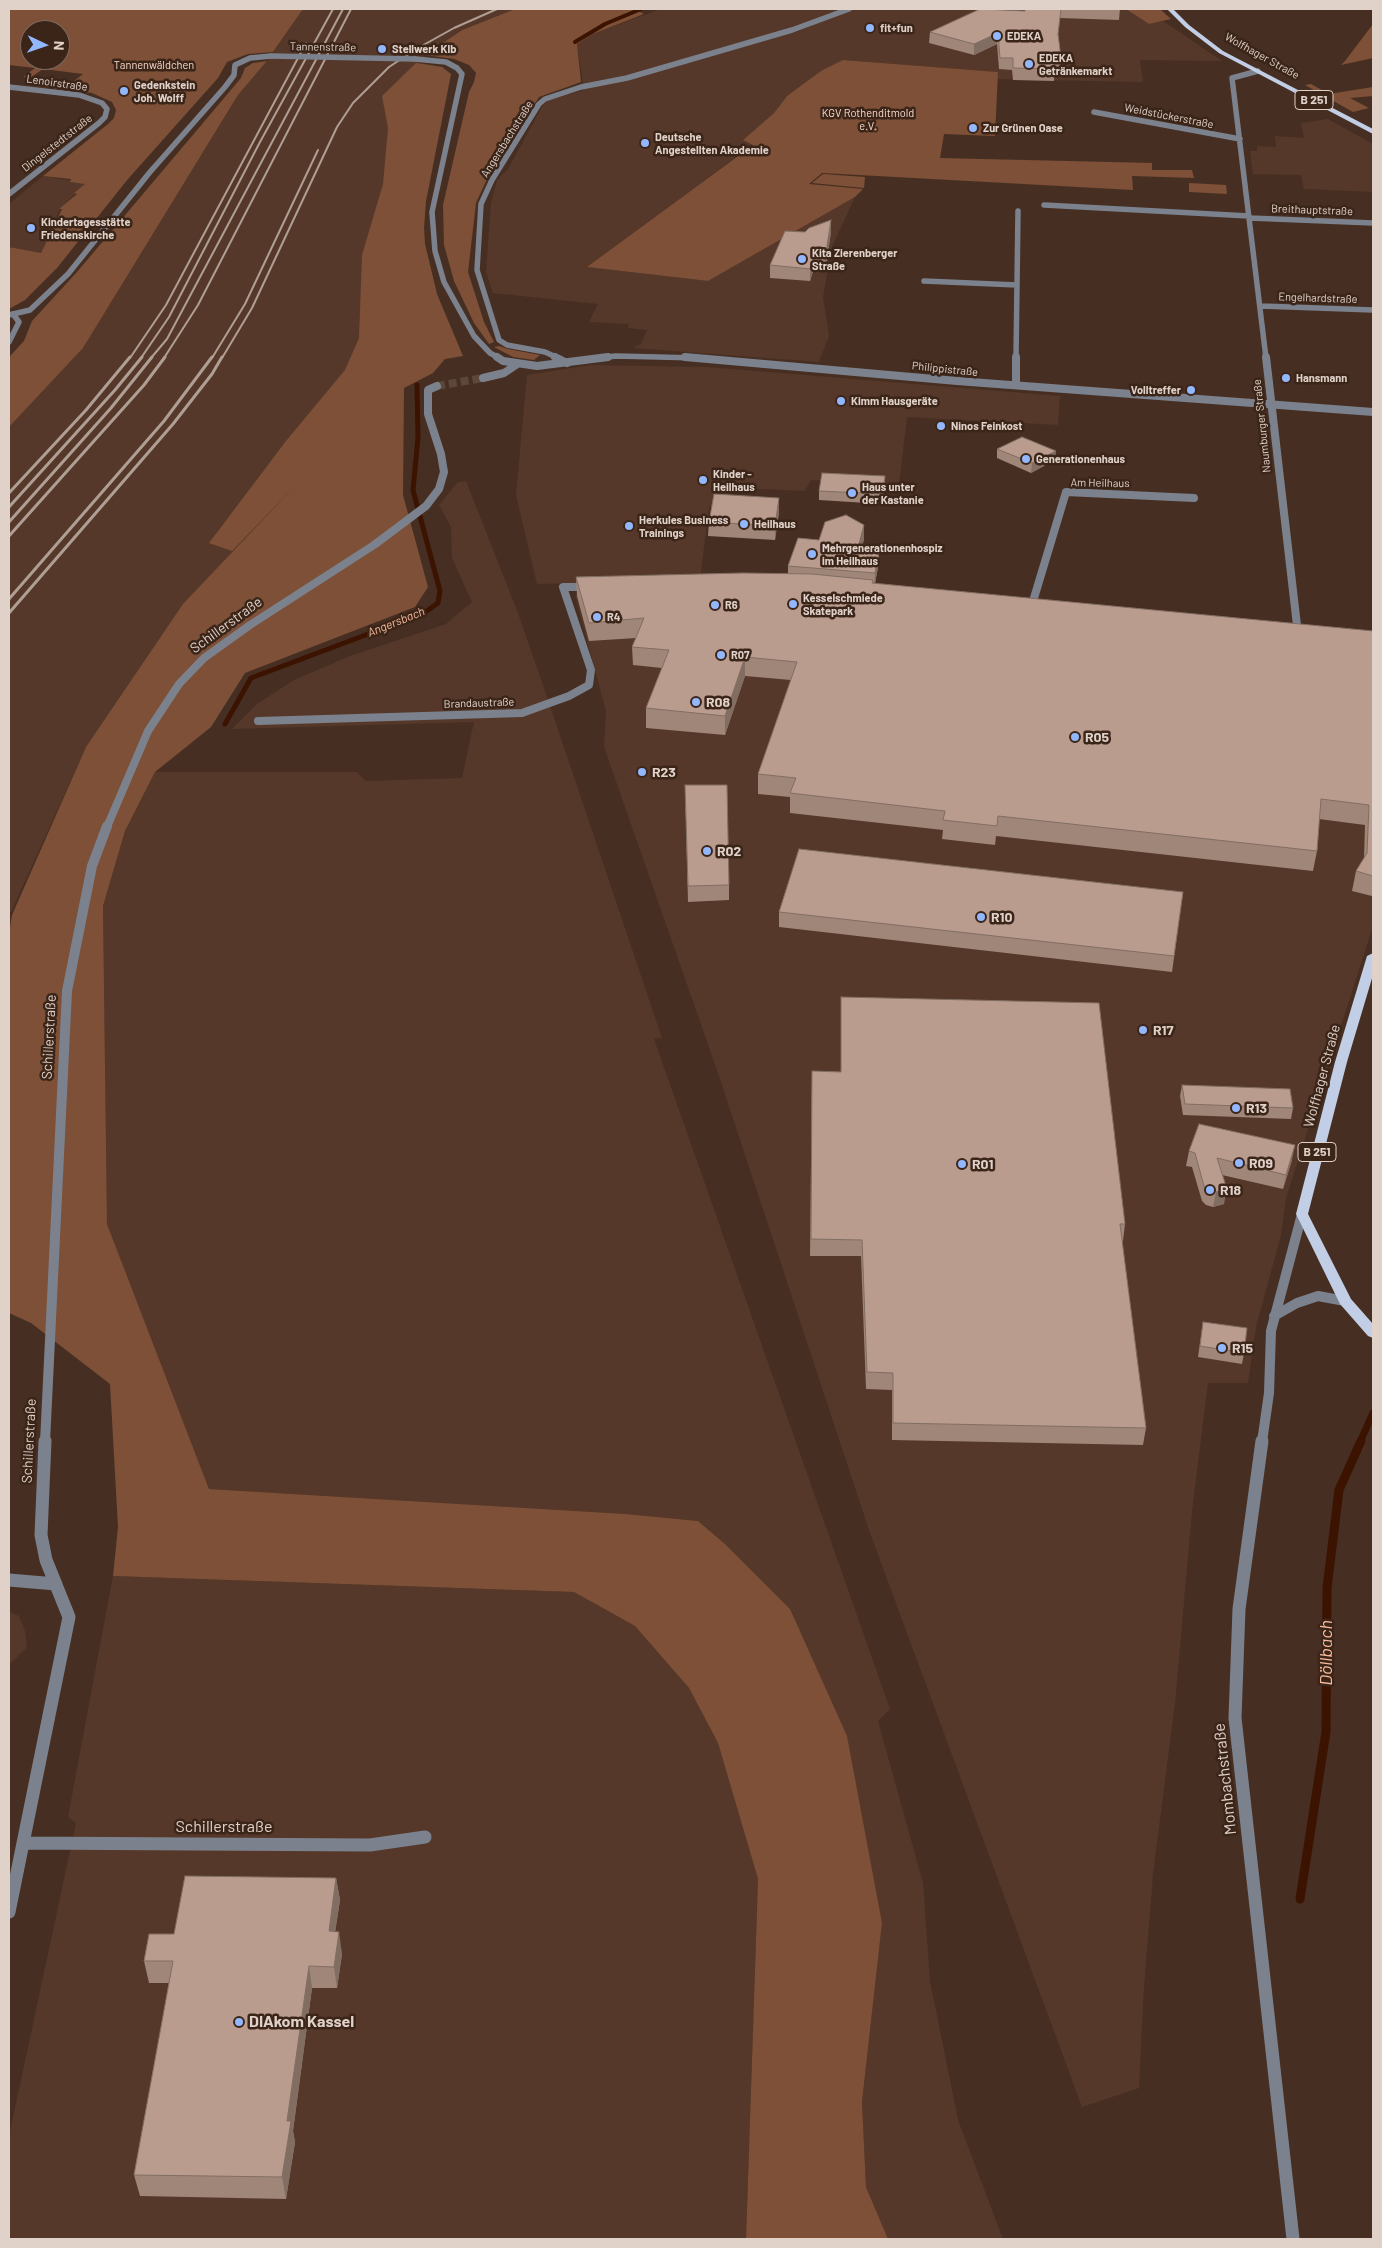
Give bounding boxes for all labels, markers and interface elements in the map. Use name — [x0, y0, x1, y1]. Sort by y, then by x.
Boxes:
north arrow — [20, 20, 70, 70]
place label: fit+fun — [880, 21, 913, 35]
marker: fit+fun — [864, 22, 876, 34]
place label: EDEKA — [1007, 29, 1041, 43]
marker: EDEKA — [991, 30, 1003, 42]
street label: Wolfhager Straße — [1222, 30, 1302, 82]
street label: Tannenstraße — [290, 40, 356, 54]
text: N — [51, 41, 68, 51]
place label: Stellwerk Klb — [392, 42, 456, 56]
marker: Stellwerk Klb — [376, 43, 388, 55]
place label: EDEKA Getränkemarkt — [1039, 51, 1112, 77]
park label: Tannenwäldchen — [114, 58, 194, 72]
marker: EDEKA Getränkemarkt — [1023, 58, 1035, 70]
street label: Lenoirstraße — [26, 72, 88, 94]
place label: Gedenkstein Joh. Wolff — [134, 78, 195, 104]
marker: Gedenkstein Joh. Wolff — [118, 85, 130, 97]
road number: B 251 — [1295, 90, 1333, 110]
street label: Angersbachstraße — [478, 98, 536, 180]
street label: Weidstückerstraße — [1123, 101, 1215, 131]
park label: KGV Rothenditmold e.V. — [822, 106, 914, 132]
street label: Dingelstedtstraße — [19, 111, 95, 175]
place label: Zur Grünen Oase — [983, 121, 1063, 135]
marker: Zur Grünen Oase — [967, 122, 979, 134]
place label: Deutsche Angestellten Akademie — [655, 130, 769, 156]
marker: Deutsche Angestellten Akademie — [639, 137, 651, 149]
street label: Breithauptstraße — [1271, 202, 1353, 218]
place label: Kindertagesstätte Friedenskirche — [41, 215, 130, 241]
marker: Kindertagesstätte Friedenskirche — [25, 222, 37, 234]
place label: Kita Zierenberger Straße — [812, 246, 897, 272]
marker: Kita Zierenberger Straße — [796, 253, 808, 265]
street label: Engelhardstraße — [1278, 290, 1358, 306]
street label: Philippistraße — [911, 359, 979, 379]
place label: Hansmann — [1296, 371, 1347, 385]
marker: Hansmann — [1280, 372, 1292, 384]
street label: Naumburger Straße — [1251, 379, 1273, 473]
place label: Volltreffer — [1131, 383, 1181, 397]
marker: Volltreffer — [1185, 384, 1197, 396]
place label: Kimm Hausgeräte — [851, 394, 938, 408]
marker: Kimm Hausgeräte — [835, 395, 847, 407]
place label: Ninos Feinkost — [951, 419, 1022, 433]
marker: Ninos Feinkost — [935, 420, 947, 432]
place label: Generationenhaus — [1036, 452, 1125, 466]
marker: Generationenhaus — [1020, 453, 1032, 465]
place label: Kinder - Heilhaus — [713, 467, 755, 493]
marker: Kinder - Heilhaus — [697, 474, 709, 486]
street label: Am Heilhaus — [1070, 476, 1130, 490]
place label: Haus unter der Kastanie — [862, 480, 924, 506]
marker: Haus unter der Kastanie — [846, 487, 858, 499]
place label: Herkules Business Trainings — [639, 513, 728, 539]
place label: Heilhaus — [754, 517, 796, 531]
marker: Heilhaus — [738, 518, 750, 530]
marker: Herkules Business Trainings — [623, 520, 635, 532]
place label: Mehrgenerationenhospiz im Heilhaus — [822, 541, 943, 567]
marker: Mehrgenerationenhospiz im Heilhaus — [806, 548, 818, 560]
place label: Kesselschmiede Skatepark — [803, 591, 883, 617]
street label: Schillerstraße — [187, 593, 265, 657]
place label: R6 — [725, 598, 738, 612]
marker: Kesselschmiede Skatepark — [787, 598, 799, 610]
marker: R6 — [709, 599, 721, 611]
water label: Angersbach — [365, 604, 427, 640]
place label: R4 — [607, 610, 620, 624]
marker: R4 — [591, 611, 603, 623]
place label: R07 — [731, 648, 749, 662]
marker: R07 — [715, 649, 727, 661]
place label: R08 — [706, 694, 730, 710]
street label: Brandaustraße — [443, 695, 515, 711]
marker: R08 — [690, 696, 702, 708]
place label: R05 — [1085, 729, 1109, 745]
marker: R05 — [1069, 731, 1081, 743]
place label: R23 — [652, 764, 676, 780]
marker: R23 — [636, 766, 648, 778]
place label: R02 — [717, 843, 741, 859]
marker: R02 — [701, 845, 713, 857]
place label: R10 — [991, 909, 1013, 925]
marker: R10 — [975, 911, 987, 923]
street label: Schillerstraße — [38, 994, 60, 1080]
place label: R17 — [1153, 1022, 1173, 1038]
street label: Wolfhager Straße — [1300, 1023, 1344, 1129]
marker: R17 — [1137, 1024, 1149, 1036]
place label: R13 — [1246, 1100, 1267, 1116]
marker: R13 — [1230, 1102, 1242, 1114]
road number: B 251 — [1298, 1142, 1336, 1162]
place label: R09 — [1249, 1155, 1273, 1171]
place label: R01 — [972, 1156, 993, 1172]
marker: R09 — [1233, 1157, 1245, 1169]
marker: R01 — [956, 1158, 968, 1170]
place label: R18 — [1220, 1182, 1241, 1198]
marker: R18 — [1204, 1184, 1216, 1196]
place label: R15 — [1232, 1340, 1253, 1356]
marker: R15 — [1216, 1342, 1228, 1354]
street label: Schillerstraße — [18, 1398, 40, 1484]
water label: Döllbach — [1315, 1620, 1337, 1686]
street label: Mombachstraße — [1210, 1722, 1240, 1836]
street label: Schillerstraße — [176, 1817, 272, 1837]
place label: DIAkom Kassel — [249, 2012, 354, 2032]
marker: DIAkom Kassel — [233, 2016, 245, 2028]

